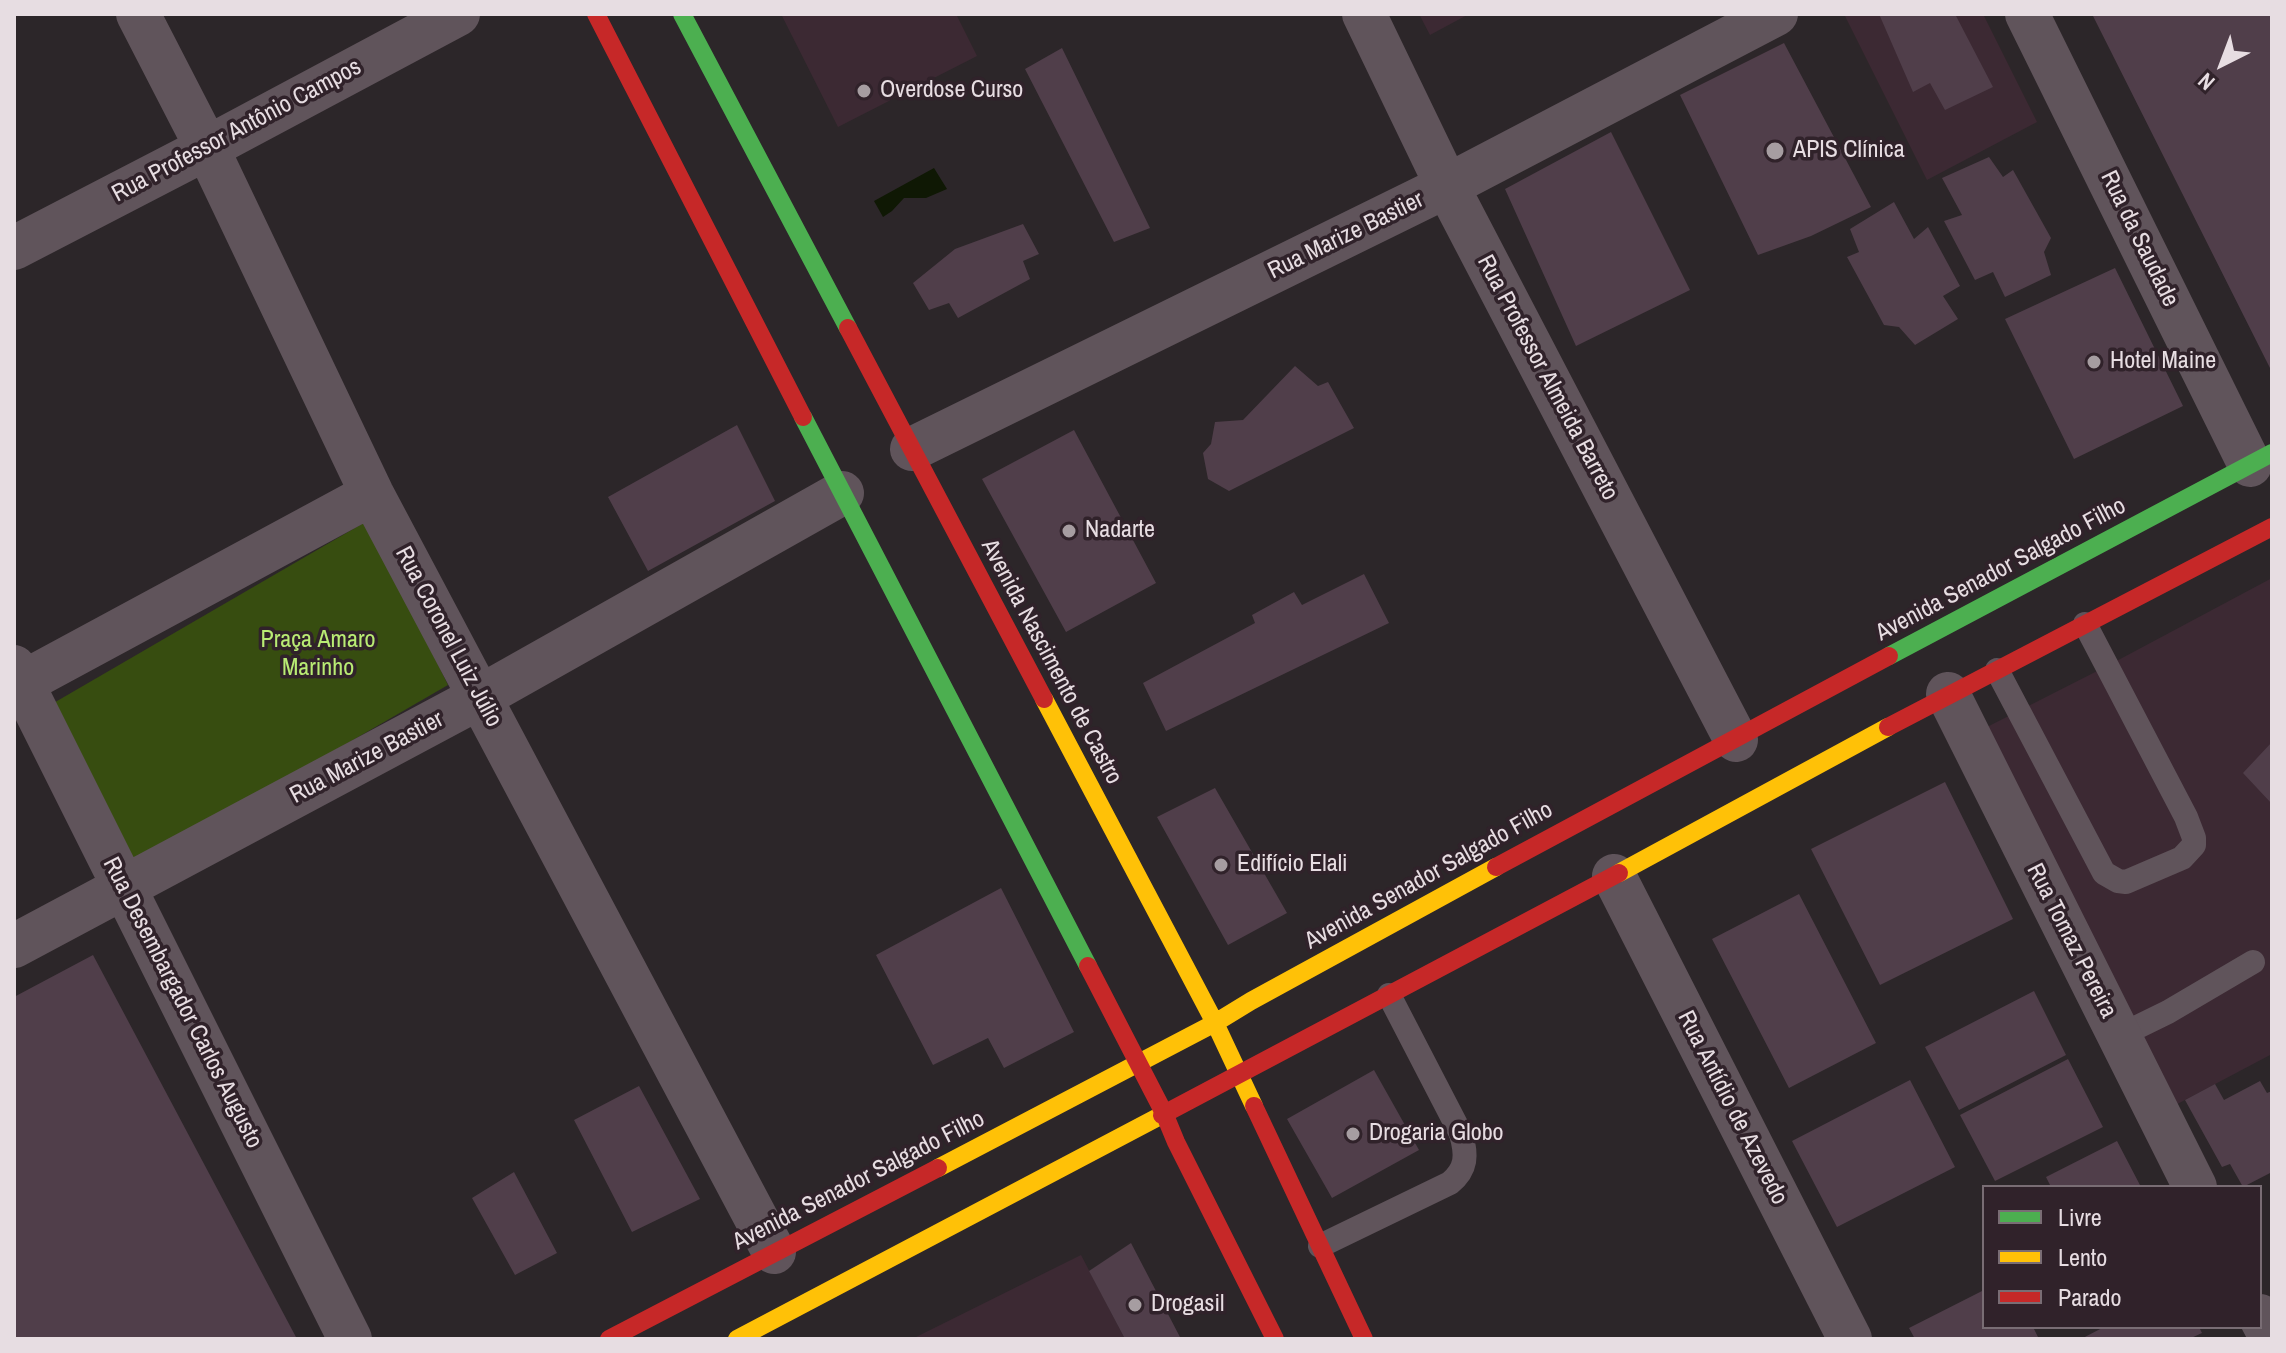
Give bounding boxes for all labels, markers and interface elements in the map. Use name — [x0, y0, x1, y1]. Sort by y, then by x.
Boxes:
north arrow — [2182, 24, 2262, 104]
street label: Rua Professor Antônio Campos — [108, 53, 366, 209]
text: N — [2191, 66, 2221, 97]
place label: Overdose Curso — [880, 77, 1023, 105]
marker: Overdose Curso — [855, 82, 873, 100]
place label: APIS Clínica — [1793, 137, 1905, 165]
marker: APIS Clínica — [1764, 140, 1786, 162]
street label: Rua da Saudade — [2094, 166, 2184, 312]
street label: Rua Marize Bastier — [1263, 186, 1429, 286]
street label: Rua Professor Almeida Barreto — [1470, 251, 1624, 505]
place label: Hotel Maine — [2110, 348, 2216, 376]
marker: Hotel Maine — [2085, 353, 2103, 371]
street label: Avenida Senador Salgado Filho — [1871, 492, 2131, 648]
place label: Nadarte — [1085, 517, 1155, 545]
marker: Nadarte — [1060, 522, 1078, 540]
street label: Avenida Nascimento de Castro — [974, 535, 1128, 789]
street label: Rua Coronel Luiz Júlio — [388, 542, 508, 732]
park label: Praça Amaro Marinho — [261, 627, 375, 683]
street label: Rua Marize Bastier — [285, 705, 449, 811]
street label: Avenida Senador Salgado Filho — [1300, 796, 1558, 956]
place label: Edifício Elali — [1237, 851, 1347, 879]
street label: Rua Desembargador Carlos Augusto — [96, 853, 268, 1153]
marker: Edifício Elali — [1212, 856, 1230, 874]
street label: Rua Tomaz Pereira — [2020, 859, 2122, 1023]
street label: Rua Antídio de Azevedo — [1671, 1006, 1793, 1210]
street label: Avenida Senador Salgado Filho — [728, 1105, 990, 1257]
place label: Drogaria Globo — [1369, 1120, 1504, 1148]
marker: Drogaria Globo — [1344, 1125, 1362, 1143]
legend — [1982, 1185, 2262, 1329]
text: Livre — [2058, 1201, 2102, 1233]
text: Lento — [2058, 1241, 2107, 1273]
text: Parado — [2058, 1281, 2121, 1313]
place label: Drogasil — [1151, 1291, 1224, 1319]
marker: Drogasil — [1126, 1296, 1144, 1314]

